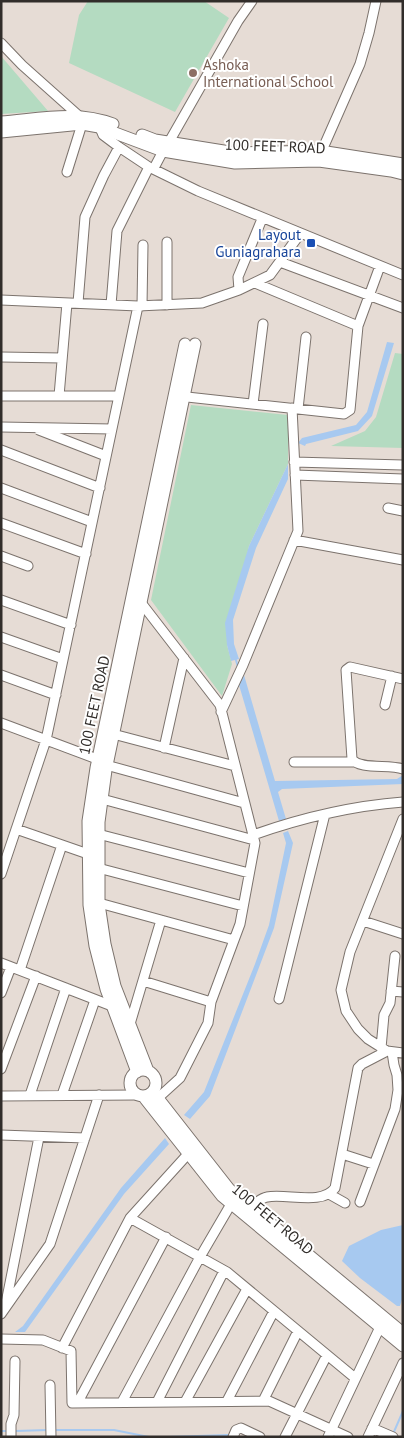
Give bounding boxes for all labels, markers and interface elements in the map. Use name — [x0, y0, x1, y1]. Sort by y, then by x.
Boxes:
place label: Ashoka International School — [203, 55, 334, 91]
marker: Ashoka International School — [187, 67, 199, 79]
street label: 100 FEET ROAD — [224, 135, 326, 157]
place label: Layout Guniagrahara — [215, 225, 301, 261]
marker: Layout Guniagrahara — [305, 237, 317, 249]
street label: 100 FEET ROAD — [74, 654, 114, 756]
street label: 100 FEET ROAD — [228, 1179, 318, 1259]

